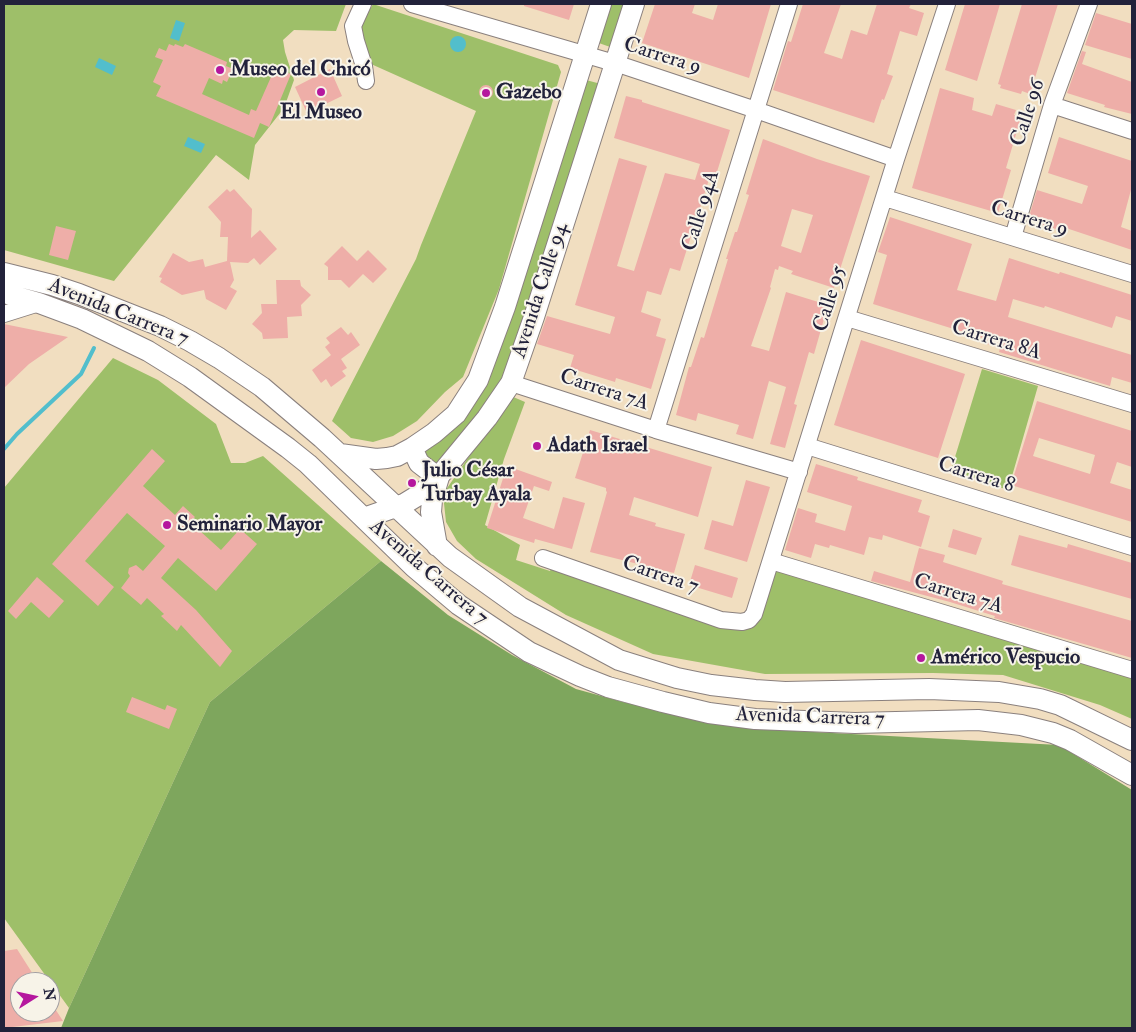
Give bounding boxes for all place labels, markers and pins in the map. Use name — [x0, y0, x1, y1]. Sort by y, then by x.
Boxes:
place label: Museo del Chicó — [230, 57, 371, 83]
marker: Museo del Chicó — [214, 64, 226, 76]
place label: Gazebo — [496, 80, 562, 106]
marker: El Museo — [315, 86, 327, 98]
marker: Gazebo — [480, 87, 492, 99]
place label: El Museo — [280, 100, 362, 126]
place label: Adath Israel — [547, 433, 648, 459]
marker: Adath Israel — [531, 440, 543, 452]
place label: Julio César Turbay Ayala — [422, 458, 531, 508]
marker: Julio César Turbay Ayala — [406, 477, 418, 489]
place label: Seminario Mayor — [177, 512, 322, 538]
marker: Seminario Mayor — [161, 519, 173, 531]
place label: Américo Vespucio — [931, 645, 1080, 671]
marker: Américo Vespucio — [915, 652, 927, 664]

